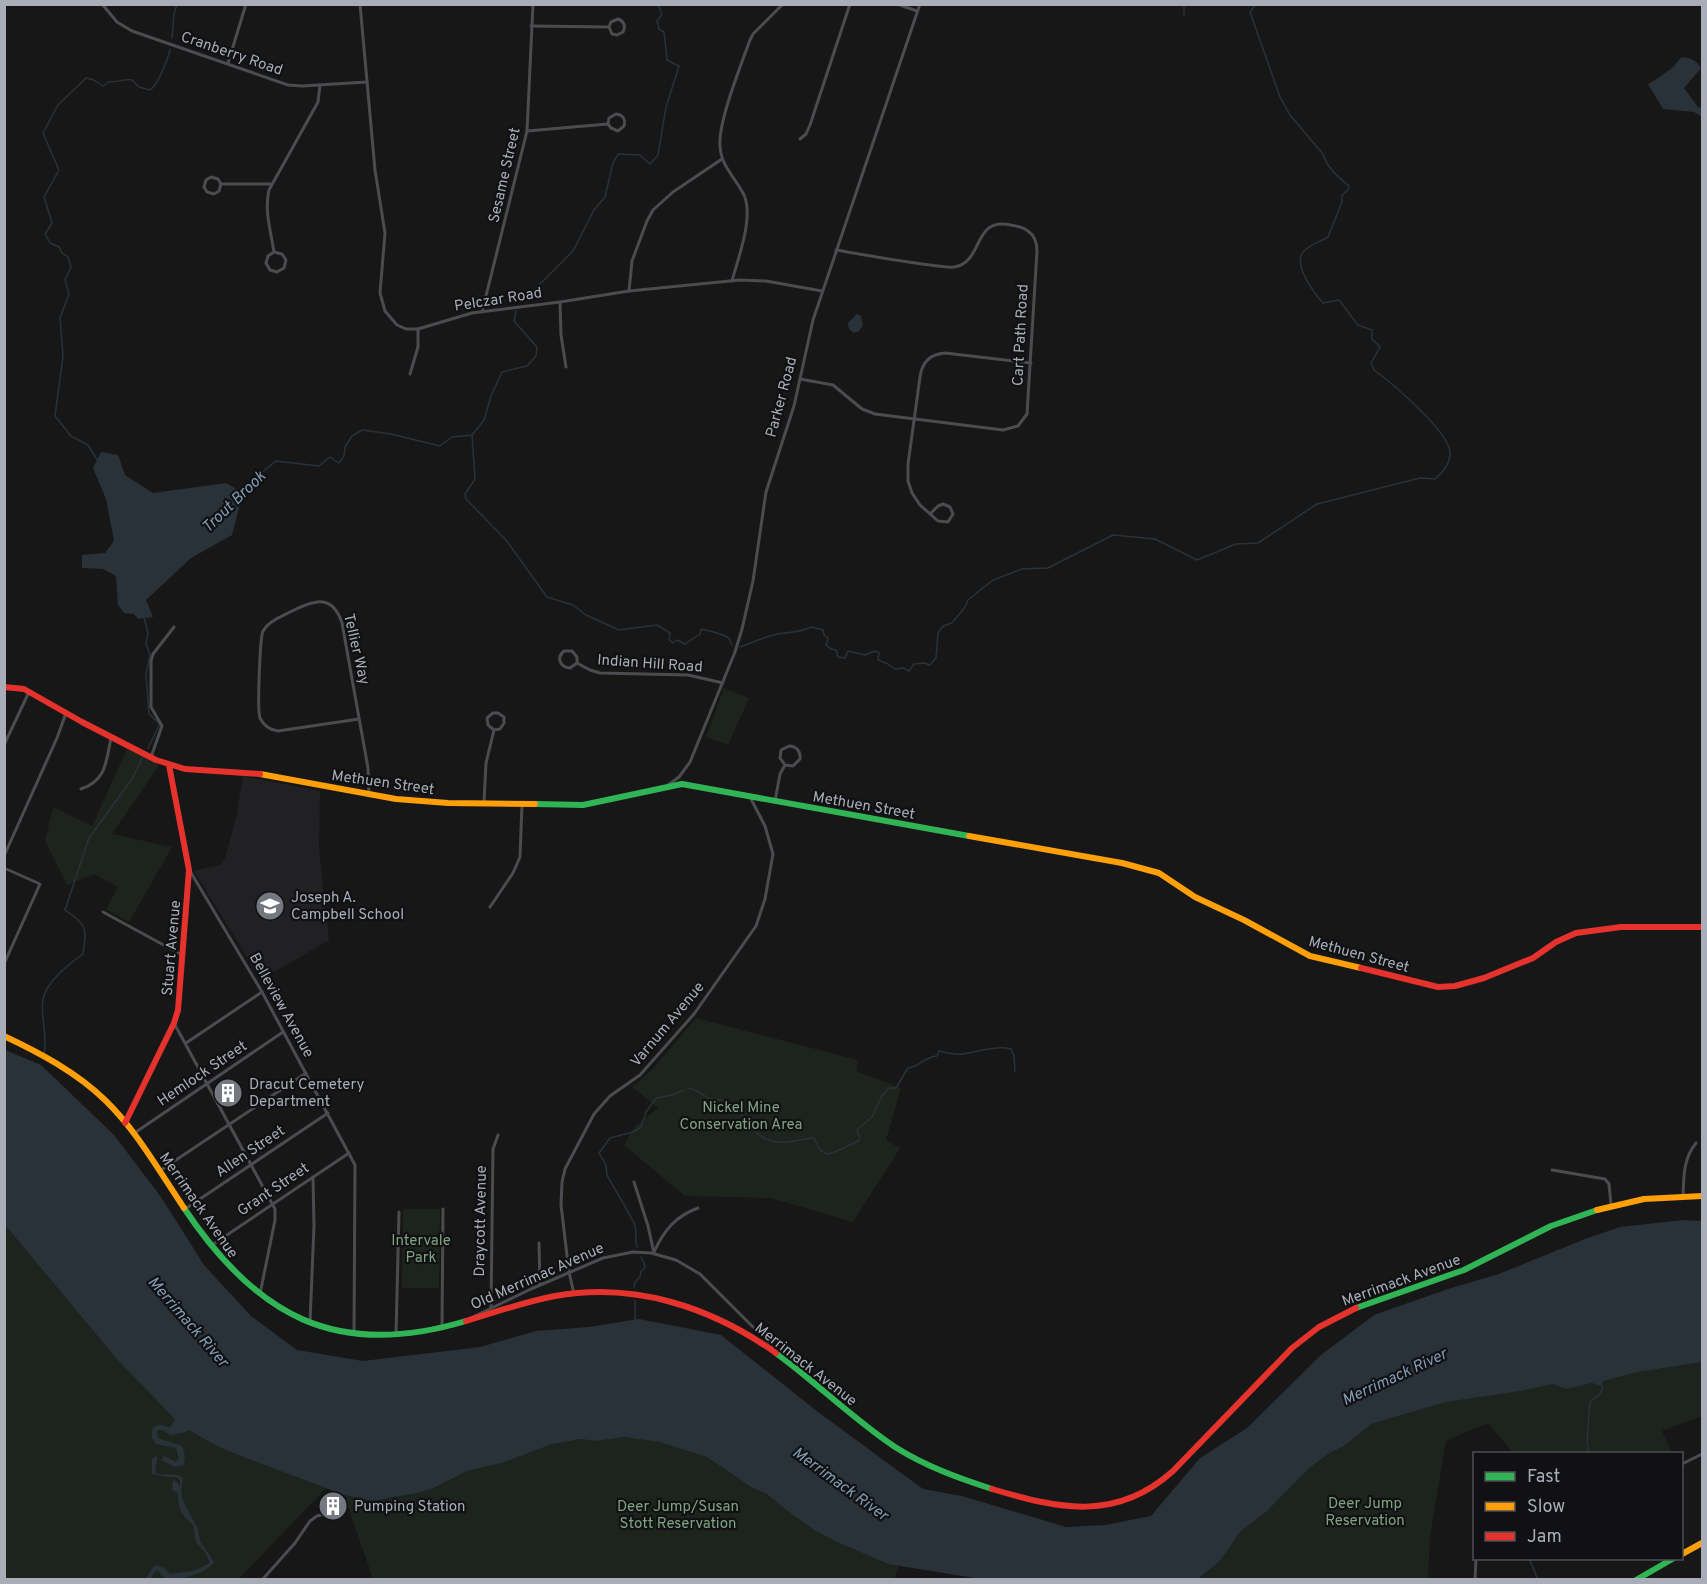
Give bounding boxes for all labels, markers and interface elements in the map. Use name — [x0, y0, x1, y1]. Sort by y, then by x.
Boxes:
street label: Cranberry Road — [178, 28, 285, 81]
street label: Sesame Street — [485, 126, 526, 225]
street label: Pelczar Road — [453, 284, 543, 317]
street label: Cart Path Road — [1009, 284, 1034, 386]
street label: Parker Road — [763, 355, 802, 440]
water label: Trout Brook — [198, 466, 271, 538]
street label: Tellier Way — [338, 612, 373, 687]
street label: Indian Hill Road — [597, 651, 703, 678]
street label: Methuen Street — [330, 767, 435, 800]
street label: Methuen Street — [811, 788, 916, 825]
place label: Joseph A. Campbell School — [291, 889, 404, 925]
school or university icon: Joseph A. Campbell School — [254, 890, 286, 922]
street label: Stuart Avenue — [159, 900, 186, 997]
street label: Methuen Street — [1306, 933, 1411, 978]
street label: Belleview Avenue — [244, 950, 317, 1061]
street label: Varnum Avenue — [627, 979, 709, 1071]
street label: Hemlock Street — [154, 1037, 251, 1111]
place label: Dracut Cemetery Department — [249, 1076, 364, 1112]
building icon: Dracut Cemetery Department — [212, 1077, 244, 1109]
park label: Nickel Mine Conservation Area — [679, 1099, 803, 1135]
street label: Allen Street — [213, 1122, 289, 1182]
street label: Merrimack Avenue — [154, 1149, 241, 1263]
street label: Grant Street — [234, 1159, 313, 1221]
street label: Draycott Avenue — [471, 1165, 492, 1277]
park label: Intervale Park — [391, 1232, 451, 1268]
street label: Old Merrimac Avenue — [468, 1239, 607, 1315]
street label: Merrimack Avenue — [1339, 1251, 1464, 1312]
water label: Merrimack River — [143, 1273, 234, 1373]
street label: Merrimack Avenue — [750, 1319, 860, 1411]
water label: Merrimack River — [1339, 1344, 1452, 1411]
water label: Merrimack River — [788, 1443, 893, 1527]
legend — [1473, 1452, 1683, 1560]
text: Fast — [1527, 1466, 1560, 1489]
building icon: Pumping Station — [317, 1490, 349, 1522]
park label: Deer Jump Reservation — [1325, 1495, 1405, 1531]
text: Slow — [1527, 1496, 1565, 1519]
place label: Pumping Station — [354, 1498, 466, 1517]
park label: Deer Jump/Susan Stott Reservation — [617, 1498, 739, 1534]
text: Jam — [1527, 1526, 1562, 1549]

